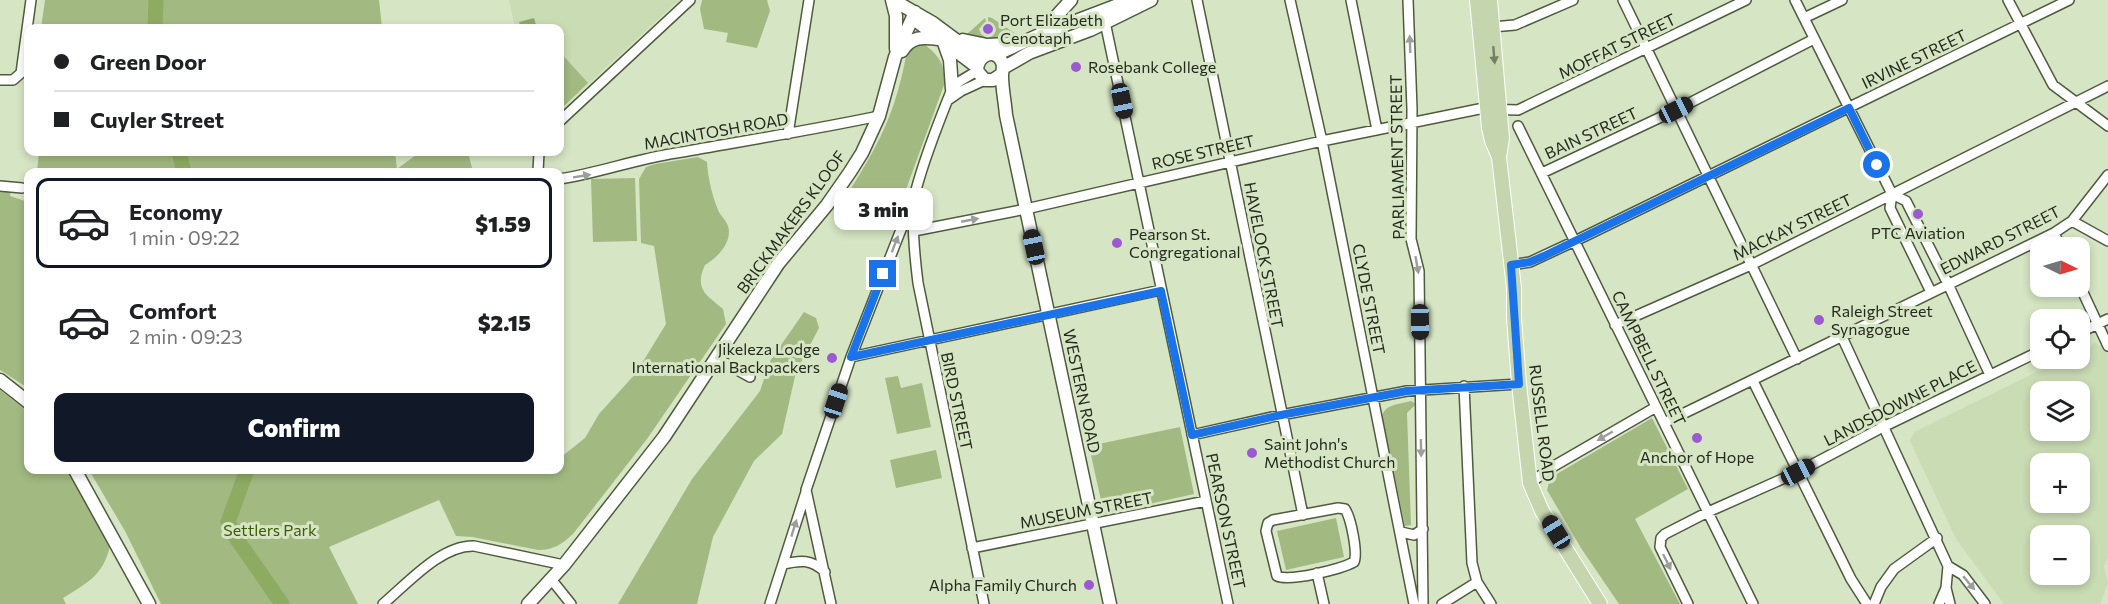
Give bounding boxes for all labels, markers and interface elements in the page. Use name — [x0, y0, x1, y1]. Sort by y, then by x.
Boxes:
street label: MOFFAT STREET — [1555, 9, 1679, 82]
place label: Port Elizabeth Cenotaph — [1000, 10, 1103, 47]
marker: Port Elizabeth Cenotaph — [981, 22, 995, 36]
street label: IRVINE STREET — [1858, 25, 1969, 92]
one-way arrow — [1405, 35, 1414, 54]
one-way arrow — [1489, 46, 1499, 65]
text: Green Door — [90, 48, 206, 75]
place label: Rosebank College — [1088, 57, 1216, 76]
marker: Rosebank College — [1069, 60, 1083, 74]
street label: PARLIAMENT STREET — [1386, 74, 1407, 240]
car — [1109, 82, 1135, 120]
car — [1656, 94, 1696, 126]
street label: BAIN STREET — [1541, 103, 1640, 162]
text: Cuyler Street — [90, 106, 224, 133]
street label: MACINTOSH ROAD — [642, 108, 790, 153]
street label: ROSE STREET — [1150, 130, 1256, 173]
street label: BRICKMAKERS KLOOF — [732, 147, 849, 297]
route start — [1863, 151, 1890, 178]
one-way arrow — [572, 171, 591, 180]
street label: HAVELOCK STREET — [1241, 180, 1288, 330]
callout: 3 min — [834, 187, 932, 229]
street label: MACKAY STREET — [1729, 189, 1854, 264]
icon: car — [57, 196, 111, 250]
text: 3 min — [858, 197, 909, 221]
text: Economy — [129, 198, 223, 225]
street label: EDWARD STREET — [1937, 201, 2063, 278]
marker: PTC Aviation — [1911, 207, 1925, 221]
text: $1.59 — [475, 210, 531, 237]
one-way arrow — [961, 215, 980, 224]
place label: PTC Aviation — [1871, 223, 1965, 242]
place label: Pearson St. Congregational — [1129, 224, 1241, 261]
text: 1 min · 09:22 — [129, 225, 240, 249]
car — [1021, 228, 1047, 266]
one-way arrow — [891, 235, 900, 253]
marker: Pearson St. Congregational — [1110, 236, 1124, 250]
north arrow — [2030, 237, 2090, 297]
map controls — [2030, 237, 2090, 585]
street label: CLYDE STREET — [1349, 242, 1390, 356]
one-way arrow — [1413, 256, 1422, 275]
route end — [869, 260, 896, 287]
street label: CAMPBELL STREET — [1608, 287, 1690, 428]
icon: car — [57, 295, 111, 349]
text: Comfort — [129, 297, 217, 324]
place label: Raleigh Street Synagogue — [1831, 301, 1933, 338]
car — [1411, 304, 1429, 340]
text: $2.15 — [478, 309, 531, 336]
button: locate — [2030, 309, 2090, 369]
marker: Raleigh Street Synagogue — [1812, 313, 1826, 327]
text: 2 min · 09:23 — [129, 324, 243, 348]
street label: WESTERN ROAD — [1060, 327, 1105, 455]
place label: Jikeleza Lodge International Backpackers — [631, 339, 820, 376]
street label: BIRD STREET — [938, 350, 977, 452]
marker: Jikeleza Lodge International Backpackers — [825, 351, 839, 365]
street label: LANDSDOWNE PLACE — [1820, 356, 1979, 449]
street label: RUSSELL ROAD — [1526, 363, 1559, 482]
car — [822, 381, 850, 421]
button: layers — [2030, 381, 2090, 441]
button: Confirm — [54, 393, 534, 462]
one-way arrow — [1597, 431, 1614, 441]
marker: Anchor of Hope — [1690, 431, 1704, 445]
place label: Saint John's Methodist Church — [1264, 434, 1395, 471]
one-way arrow — [1417, 439, 1426, 458]
marker: Saint John's Methodist Church — [1245, 446, 1259, 460]
place label: Anchor of Hope — [1640, 447, 1754, 466]
street label: PEARSON STREET — [1203, 451, 1250, 591]
button: + — [2030, 453, 2090, 513]
car — [1778, 456, 1818, 488]
street label: MUSEUM STREET — [1018, 487, 1154, 532]
car — [1539, 512, 1573, 552]
one-way arrow — [790, 519, 799, 537]
park label: Settlers Park — [223, 520, 317, 539]
button: − — [2030, 525, 2090, 585]
one-way arrow — [1662, 553, 1672, 570]
place label: Alpha Family Church — [929, 575, 1077, 594]
one-way arrow — [1962, 575, 1975, 591]
marker: Alpha Family Church — [1082, 578, 1096, 592]

